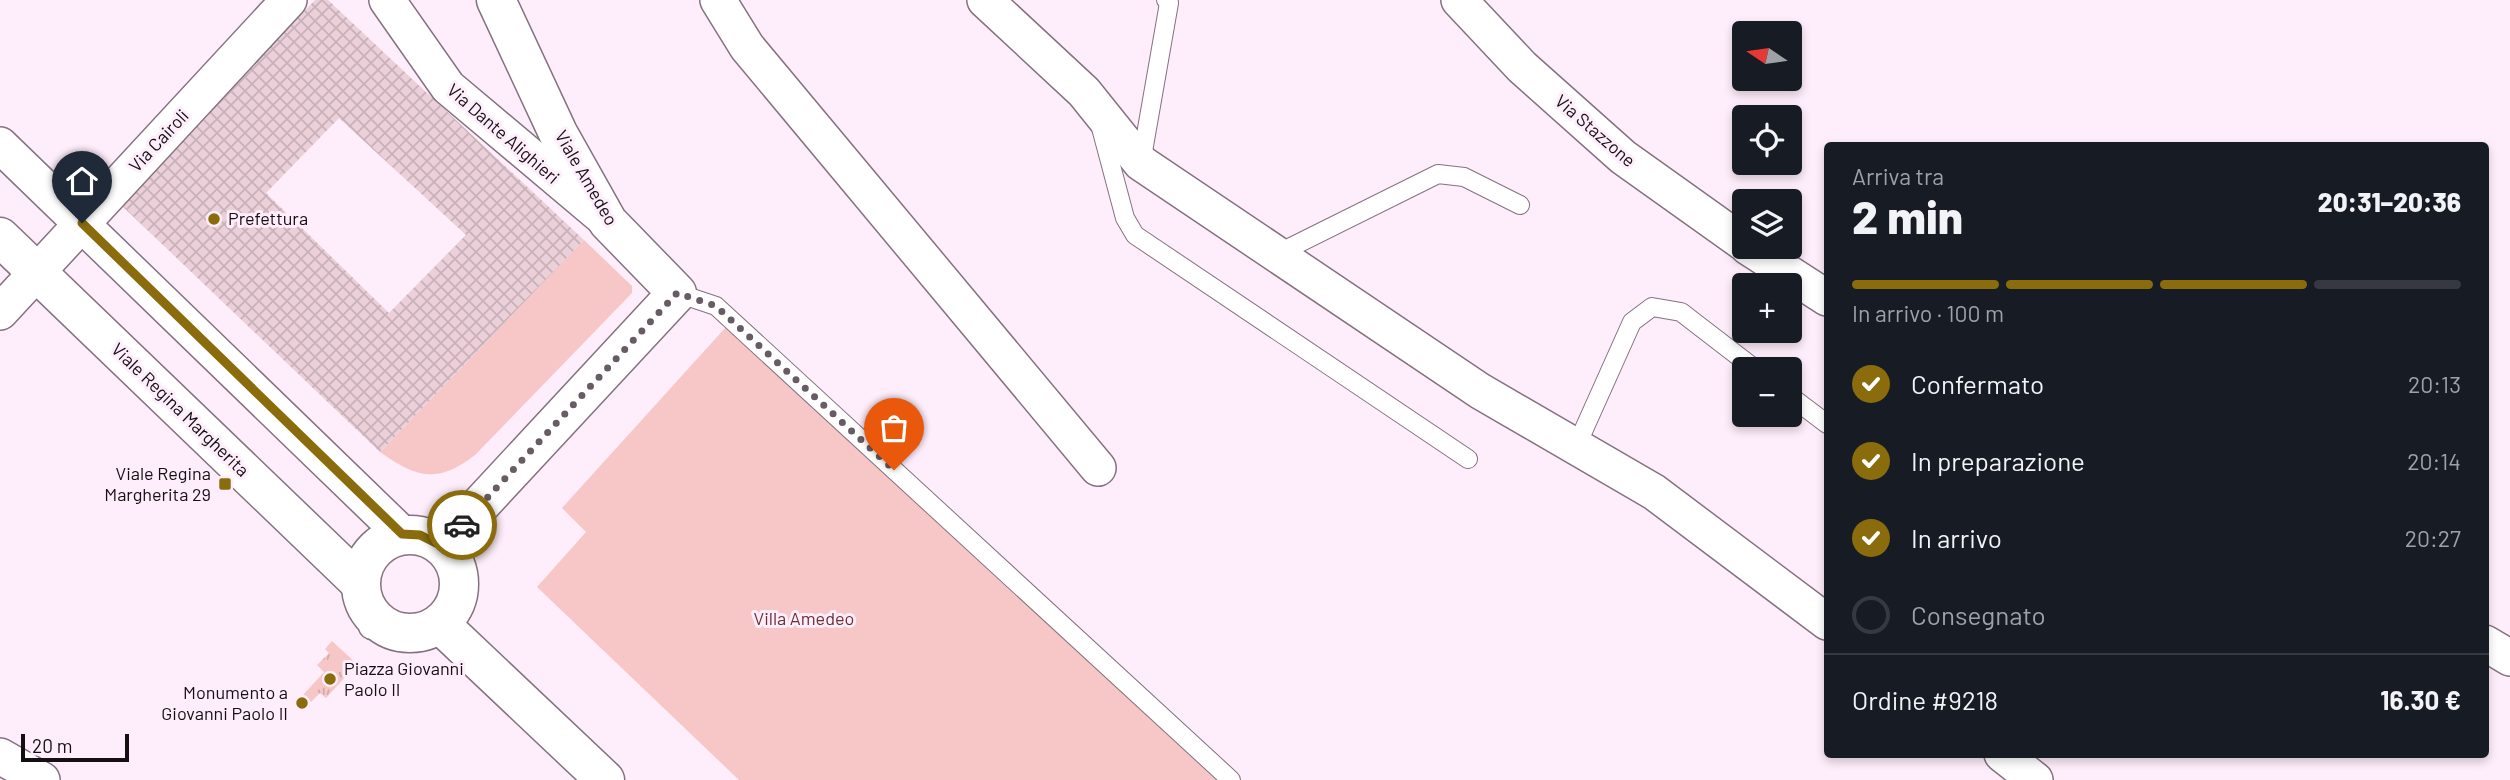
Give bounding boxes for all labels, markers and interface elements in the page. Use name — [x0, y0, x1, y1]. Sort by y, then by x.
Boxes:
north arrow — [1732, 21, 1802, 91]
map controls — [1732, 21, 1802, 427]
street label: Via Dante Alighieri — [443, 78, 564, 188]
street label: Via Stazzone — [1551, 89, 1640, 171]
street label: Via Cairoli — [124, 104, 193, 176]
button: locate — [1732, 105, 1802, 175]
street label: Viale Amedeo — [551, 126, 623, 229]
pin — [52, 151, 112, 223]
icon: home — [63, 162, 101, 200]
text: Arriva tra — [1852, 162, 1944, 190]
text: 20:31–20:36 — [2318, 186, 2461, 217]
text: 2 min — [1852, 188, 1963, 243]
button: layers — [1732, 189, 1802, 259]
place label: Prefettura — [228, 207, 308, 229]
marker: Prefettura — [206, 211, 222, 227]
button: + — [1732, 273, 1802, 343]
text: In arrivo · 100 m — [1852, 299, 2004, 327]
street label: Viale Regina Margherita — [107, 338, 254, 481]
button: − — [1732, 357, 1802, 427]
icon: check — [1852, 365, 1890, 403]
text: Confermato — [1911, 368, 2044, 399]
text: 20:13 — [2408, 370, 2461, 398]
pin — [864, 398, 924, 470]
icon: bag — [875, 409, 913, 447]
icon: check — [1852, 442, 1890, 480]
text: In preparazione — [1911, 445, 2085, 476]
text: 20:14 — [2407, 447, 2461, 475]
place label: Viale Regina Margherita 29 — [104, 462, 211, 505]
marker: Viale Regina Margherita 29 — [217, 476, 233, 492]
courier — [427, 490, 497, 560]
icon: car — [443, 506, 481, 544]
icon: check — [1852, 519, 1890, 557]
text: In arrivo — [1911, 522, 2002, 553]
text: 20:27 — [2405, 524, 2461, 552]
text: Consegnato — [1911, 599, 2046, 630]
park label: Villa Amedeo — [754, 607, 854, 629]
place label: Piazza Giovanni Paolo II — [344, 657, 464, 700]
marker: Piazza Giovanni Paolo II — [322, 671, 338, 687]
place label: Monumento a Giovanni Paolo II — [161, 681, 288, 724]
text: Ordine #9218 — [1852, 684, 1998, 715]
text: 16.30 € — [2380, 684, 2461, 715]
marker: Monumento a Giovanni Paolo II — [294, 695, 310, 711]
scale bar — [21, 731, 130, 763]
text: 20 m — [32, 734, 72, 757]

